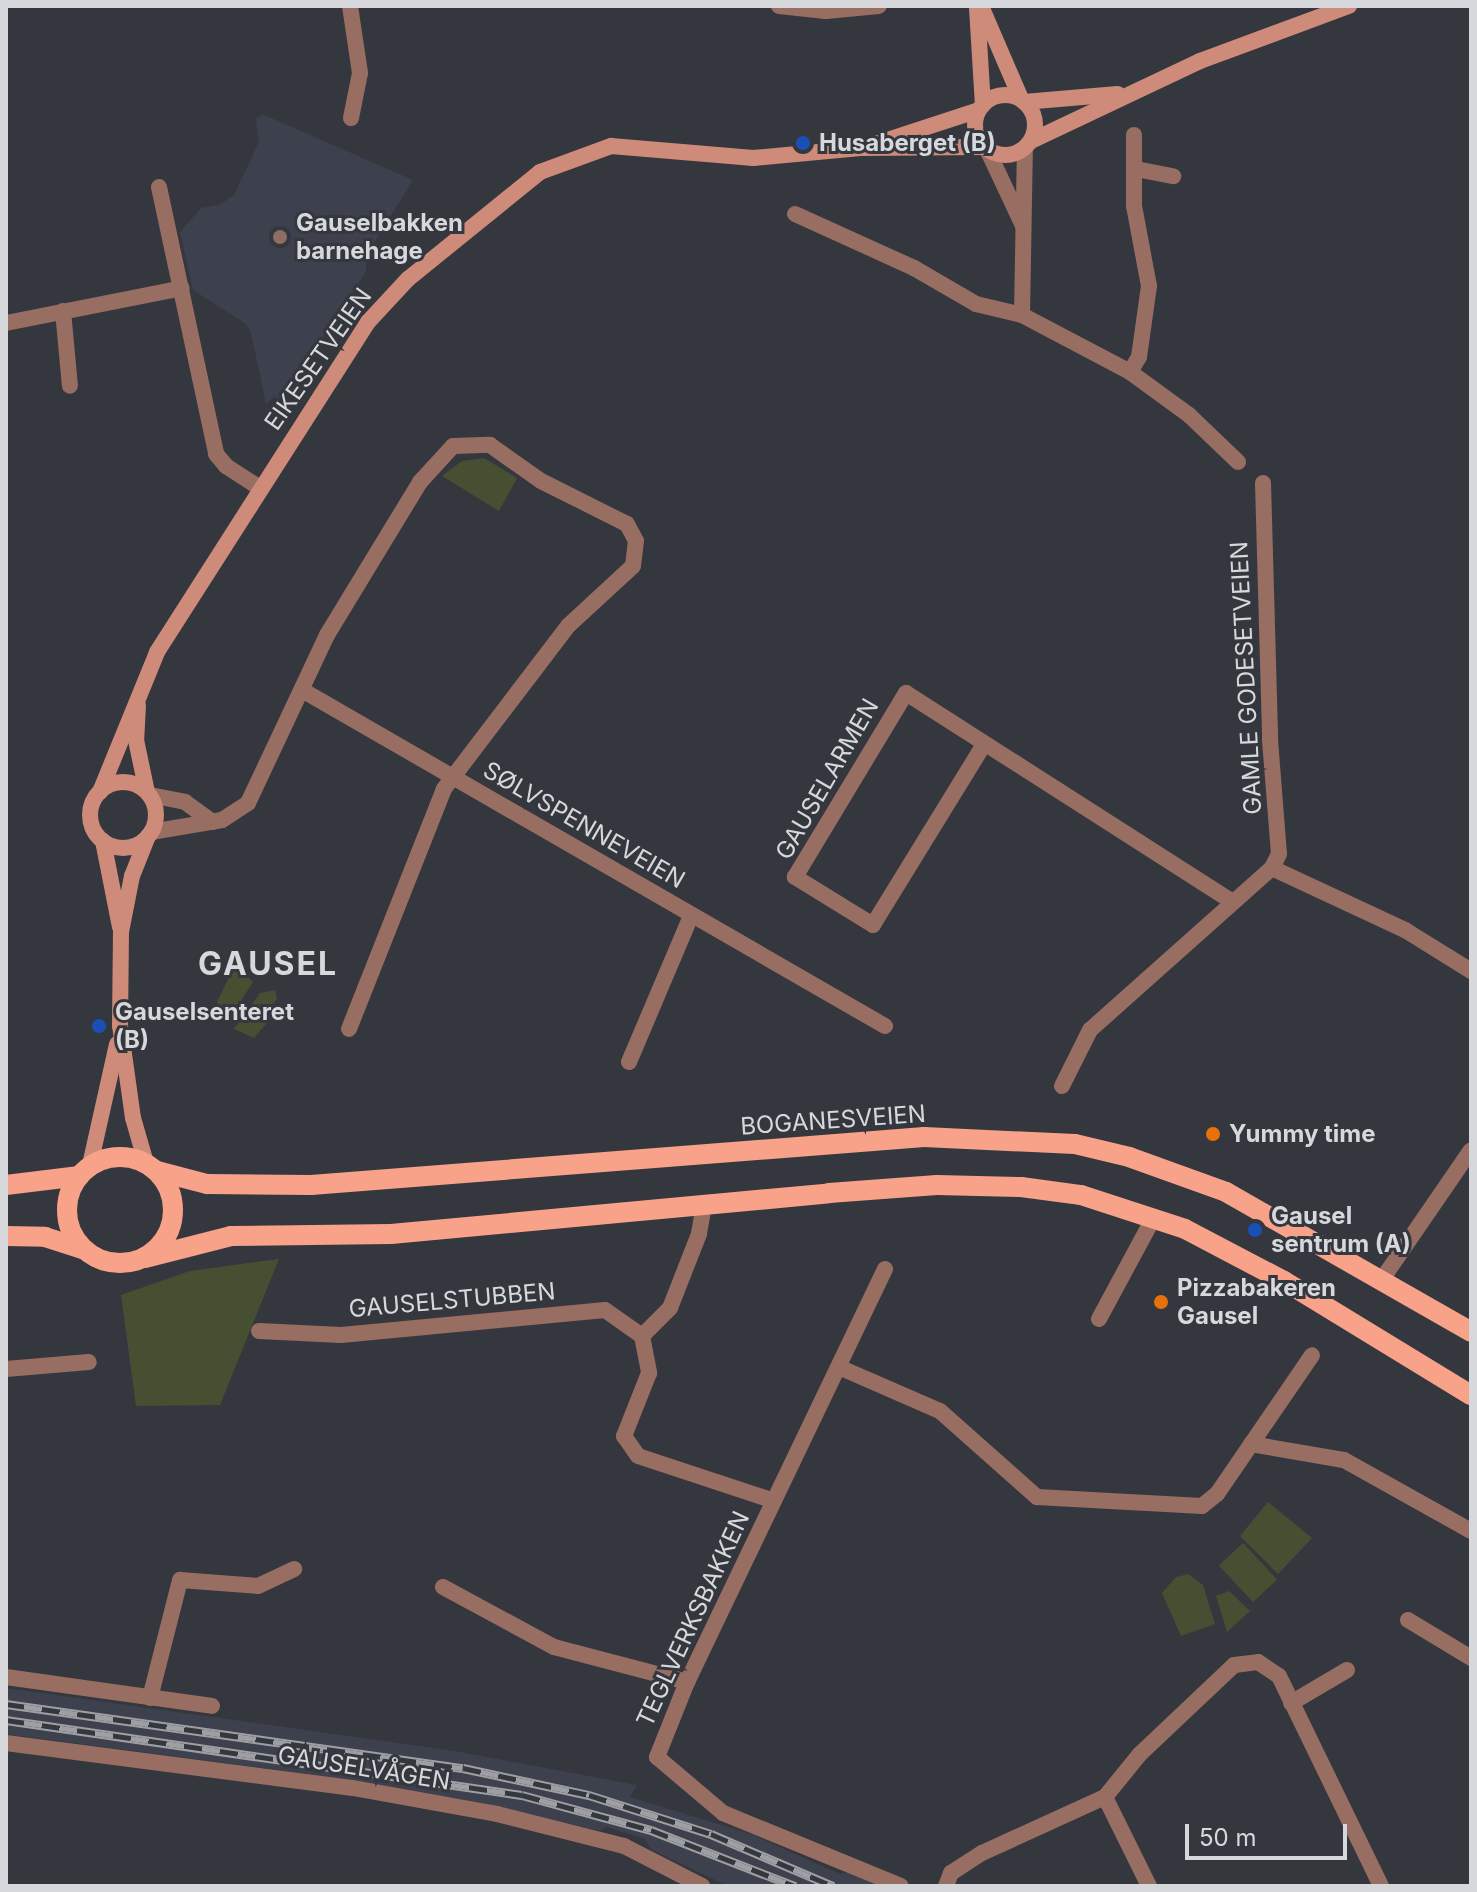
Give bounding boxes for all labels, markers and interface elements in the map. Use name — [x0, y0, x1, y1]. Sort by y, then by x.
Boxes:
place label: Husaberget (B) — [819, 129, 996, 157]
marker: Husaberget (B) — [794, 134, 812, 152]
place label: Gauselbakken barnehage — [296, 209, 463, 265]
marker: Gauselbakken barnehage — [271, 228, 289, 246]
street label: EIKESETVEIEN — [258, 282, 378, 436]
street label: GAMLE GODESETVEIEN — [1224, 541, 1268, 815]
street label: GAUSELARMEN — [769, 693, 885, 865]
street label: SØLVSPENNEVEIEN — [478, 756, 690, 894]
district label: GAUSEL — [198, 945, 338, 983]
place label: Gauselsenteret (B) — [115, 998, 294, 1054]
marker: Gauselsenteret (B) — [90, 1017, 108, 1035]
street label: BOGANESVEIEN — [739, 1099, 927, 1141]
place label: Yummy time — [1229, 1120, 1376, 1148]
marker: Yummy time — [1204, 1125, 1222, 1143]
place label: Gausel sentrum (A) — [1271, 1202, 1411, 1258]
marker: Gausel sentrum (A) — [1246, 1221, 1264, 1239]
place label: Pizzabakeren Gausel — [1177, 1274, 1336, 1330]
street label: GAUSELSTUBBEN — [347, 1277, 557, 1323]
marker: Pizzabakeren Gausel — [1152, 1293, 1170, 1311]
street label: TEGLVERKSBAKKEN — [630, 1507, 756, 1731]
street label: GAUSELVÅGEN — [276, 1740, 452, 1796]
scale bar — [1189, 1808, 1351, 1858]
text: 50 m — [1199, 1823, 1257, 1852]

